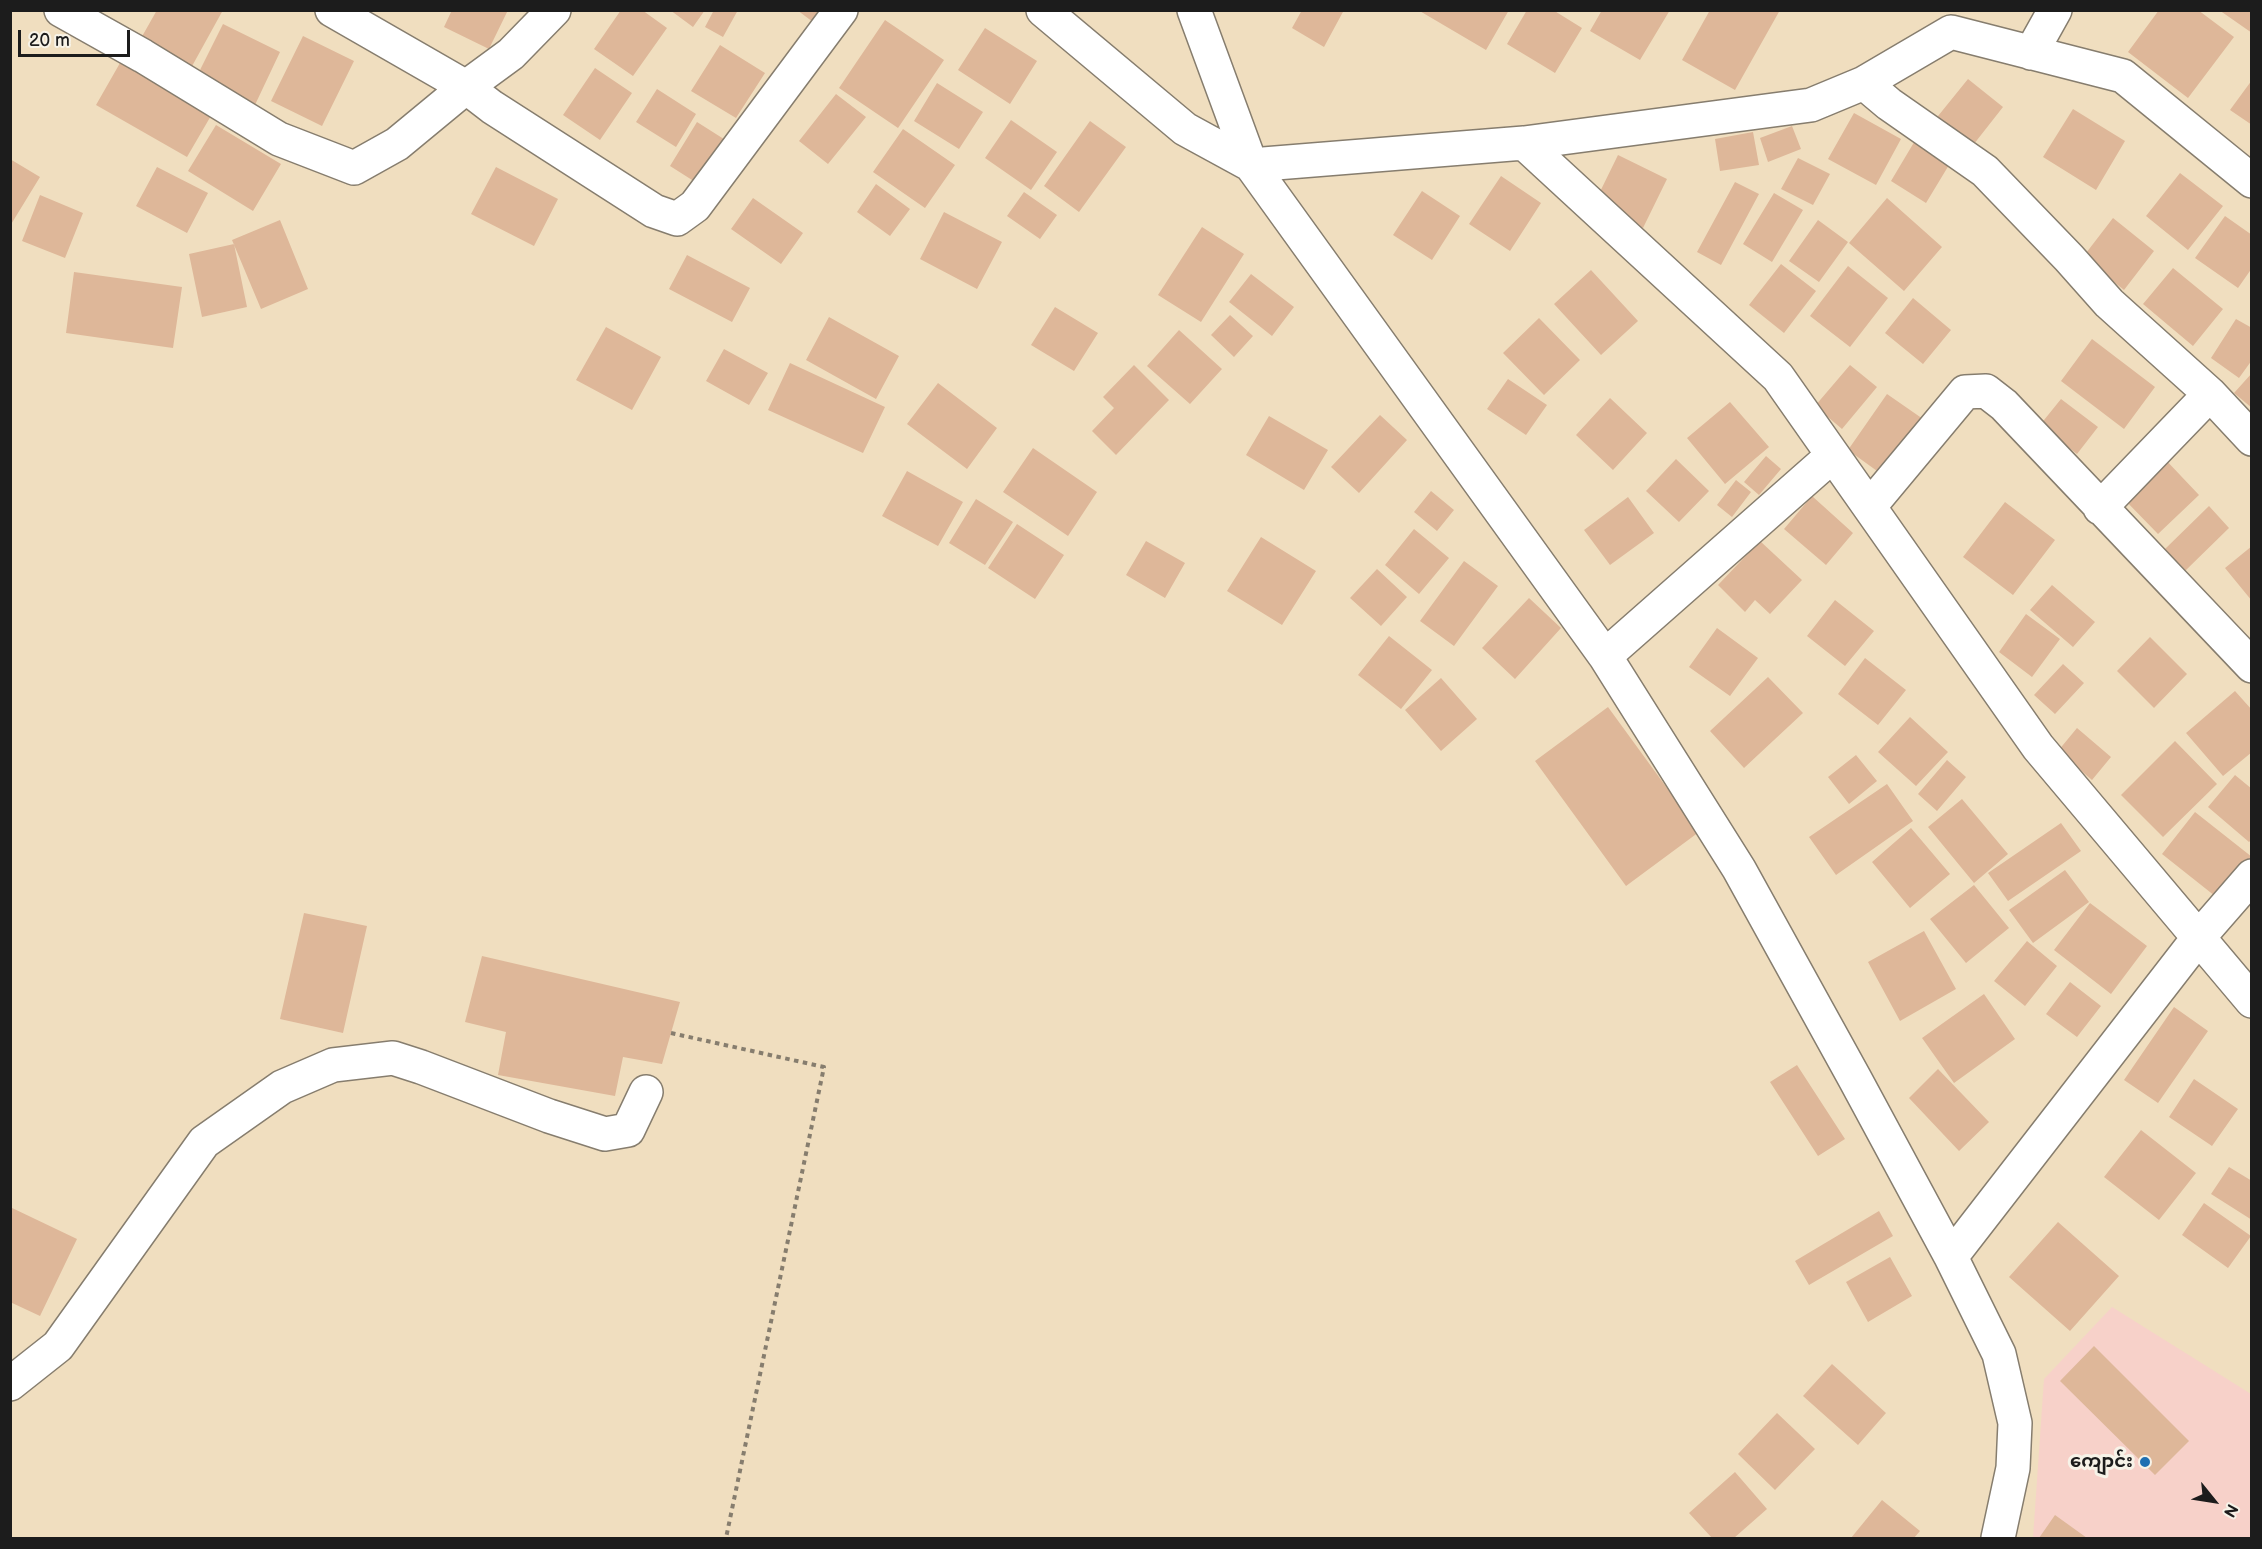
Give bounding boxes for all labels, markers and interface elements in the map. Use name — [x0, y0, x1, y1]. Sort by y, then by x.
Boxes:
scale bar — [21, 18, 134, 56]
text: 20 m — [29, 30, 70, 51]
place label: ကျောင်း — [2070, 1451, 2133, 1473]
marker: ကျောင်း — [2138, 1455, 2152, 1469]
north arrow — [2184, 1471, 2244, 1531]
text: N — [2219, 1500, 2241, 1520]

